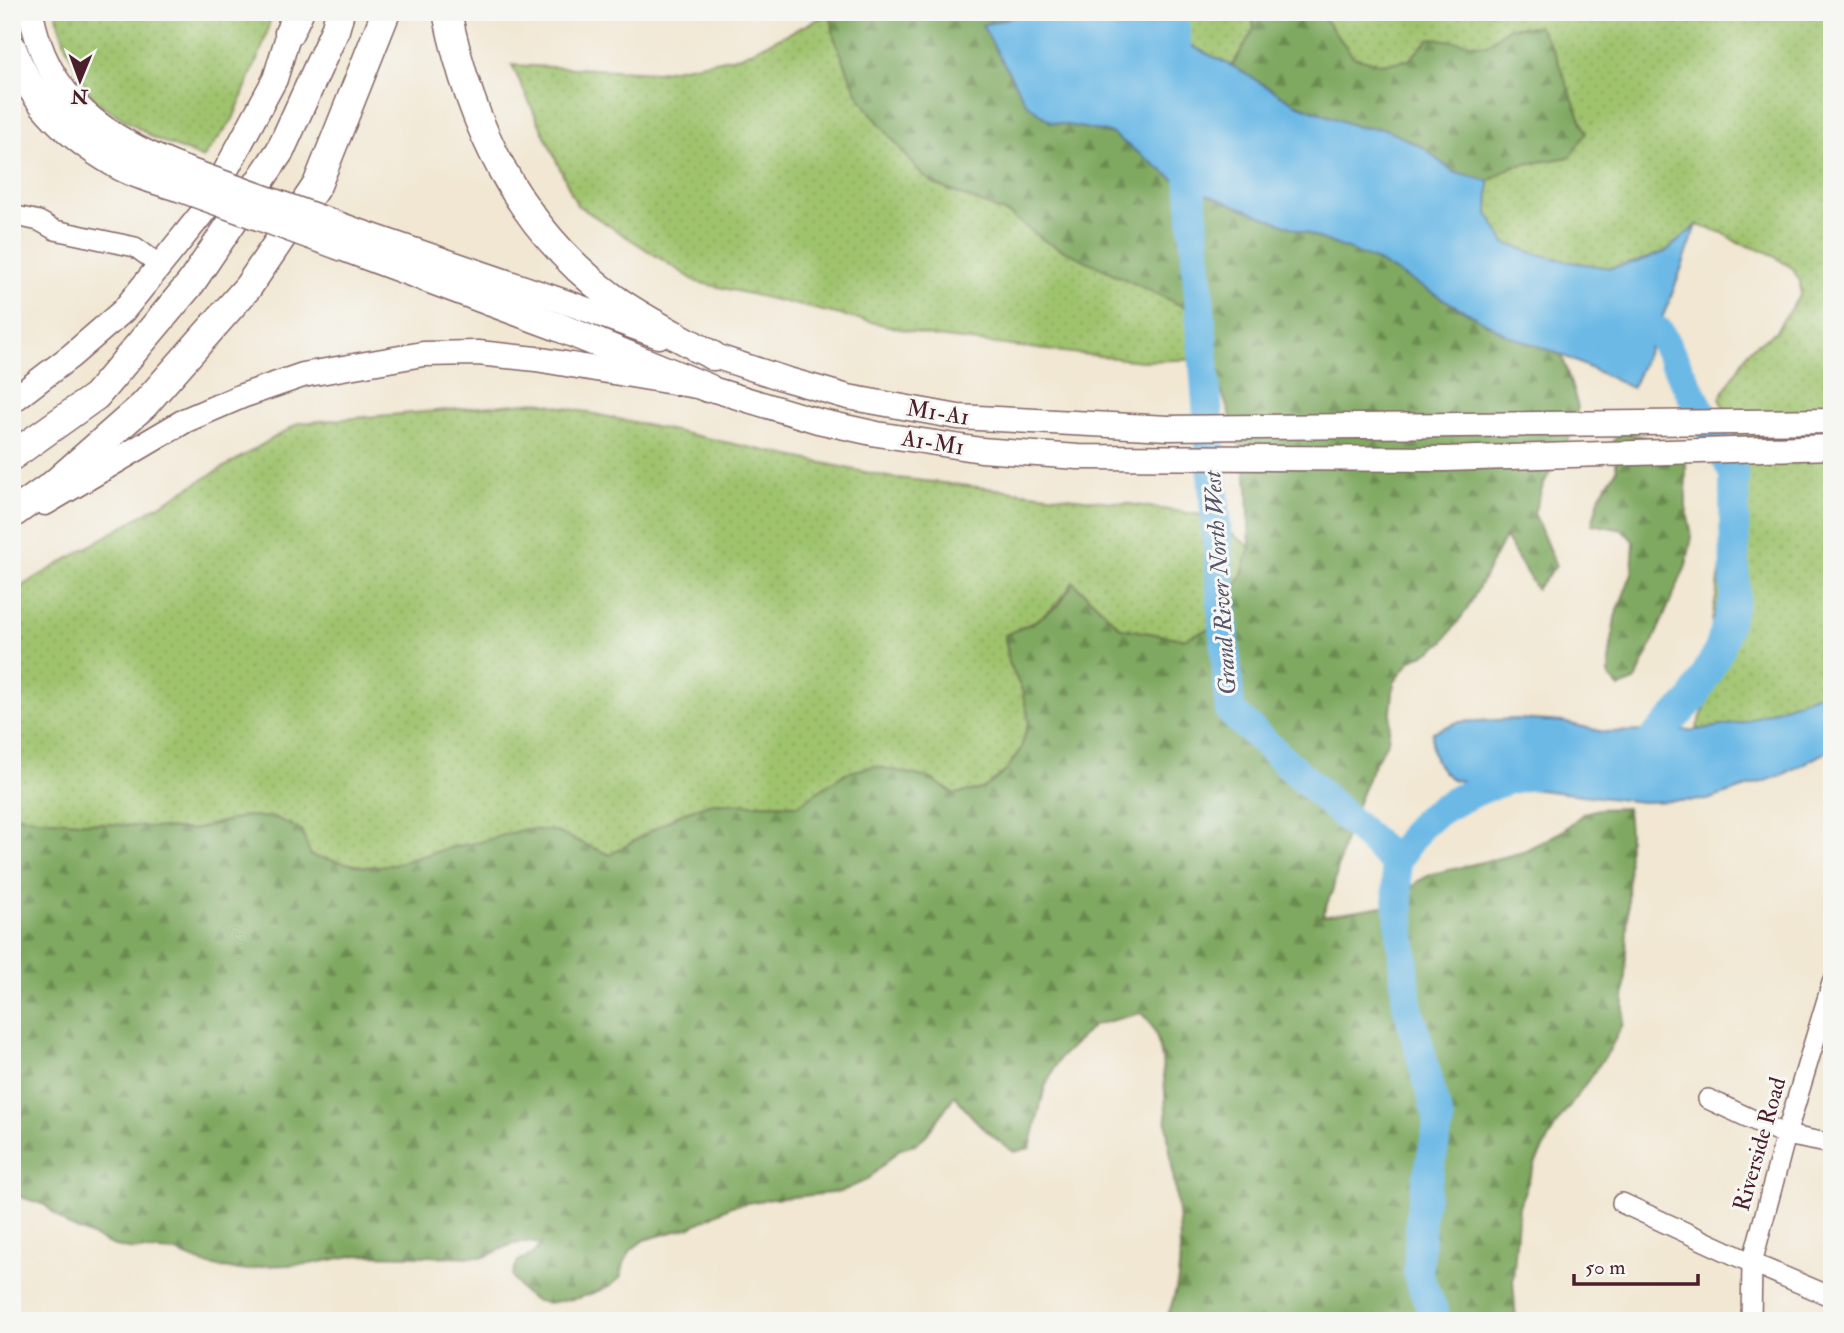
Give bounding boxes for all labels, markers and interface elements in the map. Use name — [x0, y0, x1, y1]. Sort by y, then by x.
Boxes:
north arrow — [46, 46, 116, 116]
text: N — [70, 84, 89, 108]
street label: M1-A1 — [905, 393, 971, 432]
street label: A1-M1 — [899, 423, 966, 462]
water label: Grand River North West — [1197, 469, 1244, 696]
street label: Riverside Road — [1727, 1074, 1792, 1215]
scale bar — [1574, 1242, 1699, 1286]
text: 50 m — [1585, 1254, 1626, 1281]

